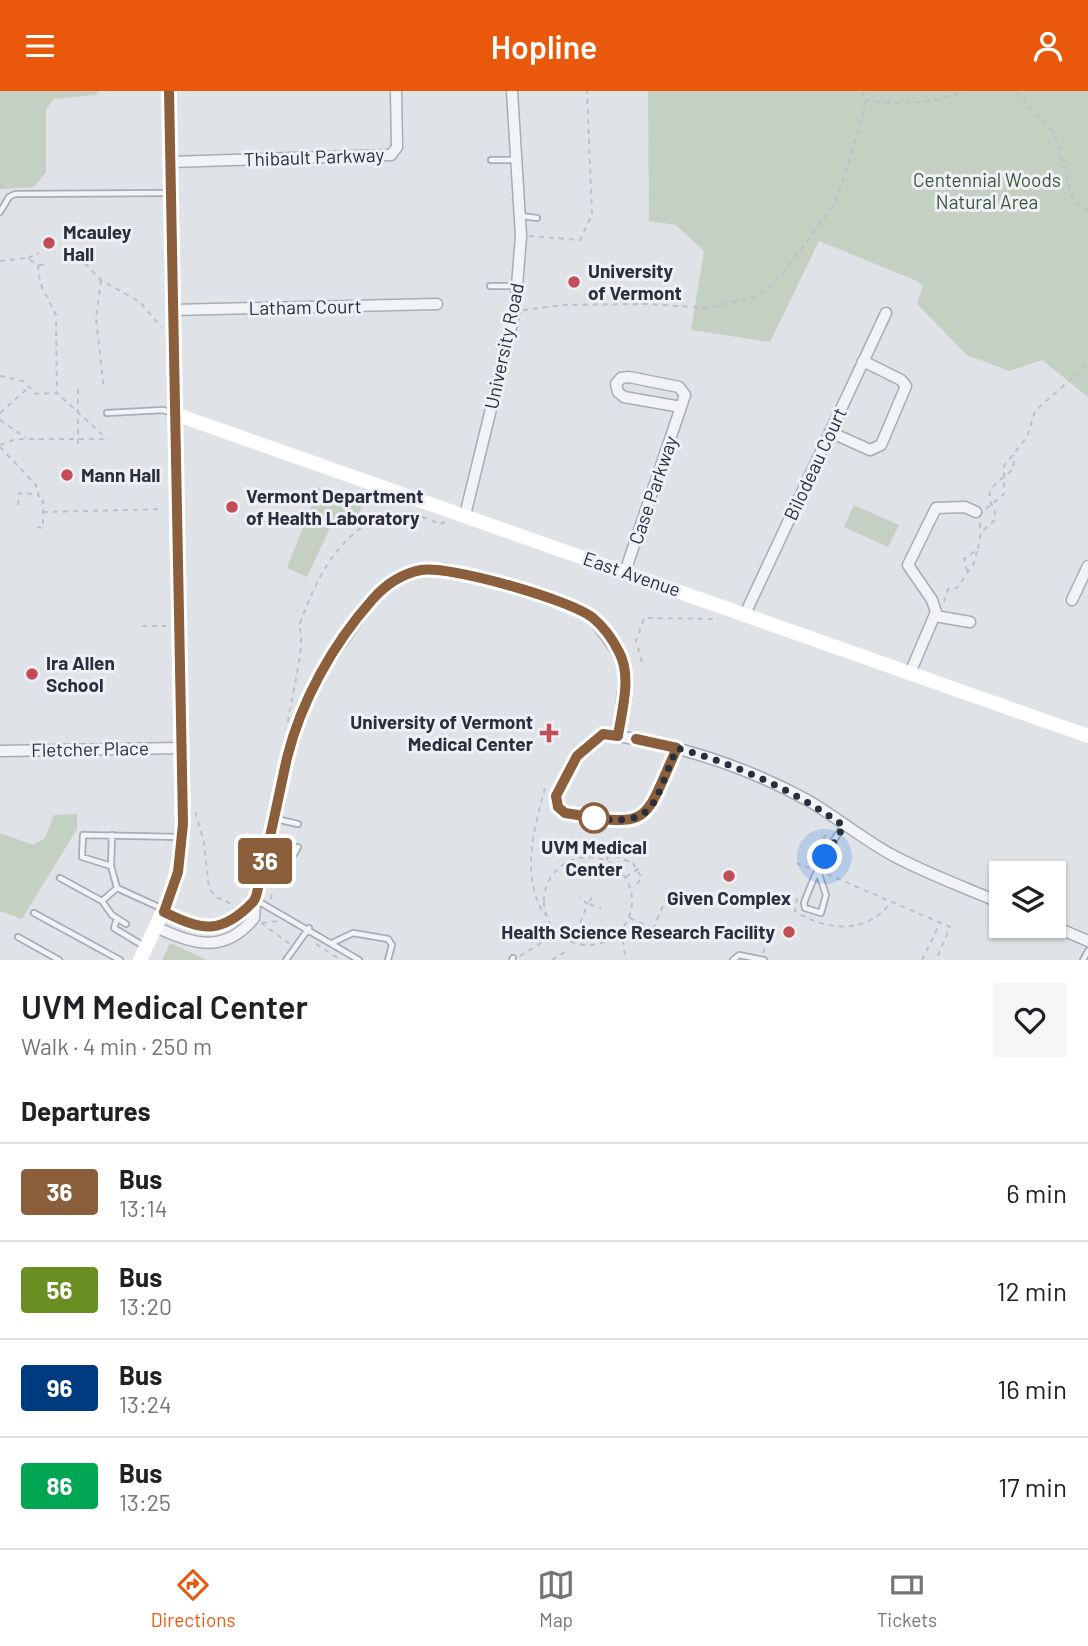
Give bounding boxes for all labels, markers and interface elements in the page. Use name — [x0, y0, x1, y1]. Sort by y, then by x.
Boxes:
icon: menu — [21, 27, 59, 65]
text: Hopline — [491, 27, 597, 65]
icon: person — [1029, 27, 1067, 65]
street label: Thibault Parkway — [243, 143, 385, 170]
park label: Centennial Woods Natural Area — [913, 168, 1061, 213]
place label: Mcauley Hall — [63, 220, 132, 265]
marker: Mcauley Hall — [41, 235, 57, 251]
place label: University of Vermont — [588, 259, 682, 304]
marker: University of Vermont — [566, 274, 582, 290]
street label: University Road — [479, 281, 528, 411]
street label: Latham Court — [248, 294, 362, 319]
street label: Bilodeau Court — [778, 404, 851, 524]
street label: Case Parkway — [623, 432, 682, 547]
place label: Mann Hall — [81, 463, 160, 486]
marker: Mann Hall — [59, 467, 75, 483]
place label: Vermont Department of Health Laboratory — [246, 484, 423, 529]
marker: Vermont Department of Health Laboratory — [224, 499, 240, 515]
street label: East Avenue — [580, 546, 684, 601]
place label: Ira Allen School — [46, 651, 115, 696]
marker: Ira Allen School — [24, 666, 40, 682]
place label: University of Vermont Medical Center — [350, 710, 534, 755]
marker: University of Vermont Medical Center — [539, 723, 559, 743]
street label: Fletcher Place — [31, 736, 149, 761]
marker: UVM Medical Center — [579, 803, 609, 833]
place label: UVM Medical Center — [541, 835, 647, 880]
line badge: 36 — [233, 838, 296, 884]
your location — [807, 839, 842, 874]
text: 36 — [252, 846, 278, 875]
map controls — [989, 861, 1066, 938]
button: layers — [989, 861, 1066, 938]
marker: Given Complex — [721, 868, 737, 884]
place label: Given Complex — [667, 886, 791, 909]
place label: Health Science Research Facility — [501, 920, 775, 943]
marker: Health Science Research Facility — [781, 924, 797, 940]
button: heart — [993, 983, 1067, 1057]
text: UVM Medical Center — [21, 986, 308, 1026]
text: Walk · 4 min · 250 m — [21, 1032, 212, 1060]
text: Departures — [21, 1095, 151, 1126]
text: Bus — [119, 1163, 162, 1194]
text: 36 — [47, 1177, 72, 1206]
text: 6 min — [1006, 1177, 1067, 1208]
text: 13:14 — [119, 1194, 167, 1222]
text: Bus — [119, 1261, 162, 1292]
text: 56 — [47, 1275, 72, 1304]
text: 12 min — [997, 1275, 1067, 1306]
text: 13:20 — [119, 1292, 172, 1320]
text: Bus — [119, 1359, 162, 1390]
text: 96 — [47, 1373, 72, 1402]
text: 16 min — [997, 1373, 1067, 1404]
text: 13:24 — [119, 1390, 172, 1418]
text: Bus — [119, 1457, 162, 1488]
text: 86 — [47, 1471, 72, 1500]
text: 17 min — [998, 1471, 1067, 1502]
text: 13:25 — [119, 1488, 171, 1516]
tab: Directions — [151, 1566, 236, 1631]
tab: Map — [537, 1566, 575, 1631]
tab: Tickets — [877, 1566, 937, 1631]

